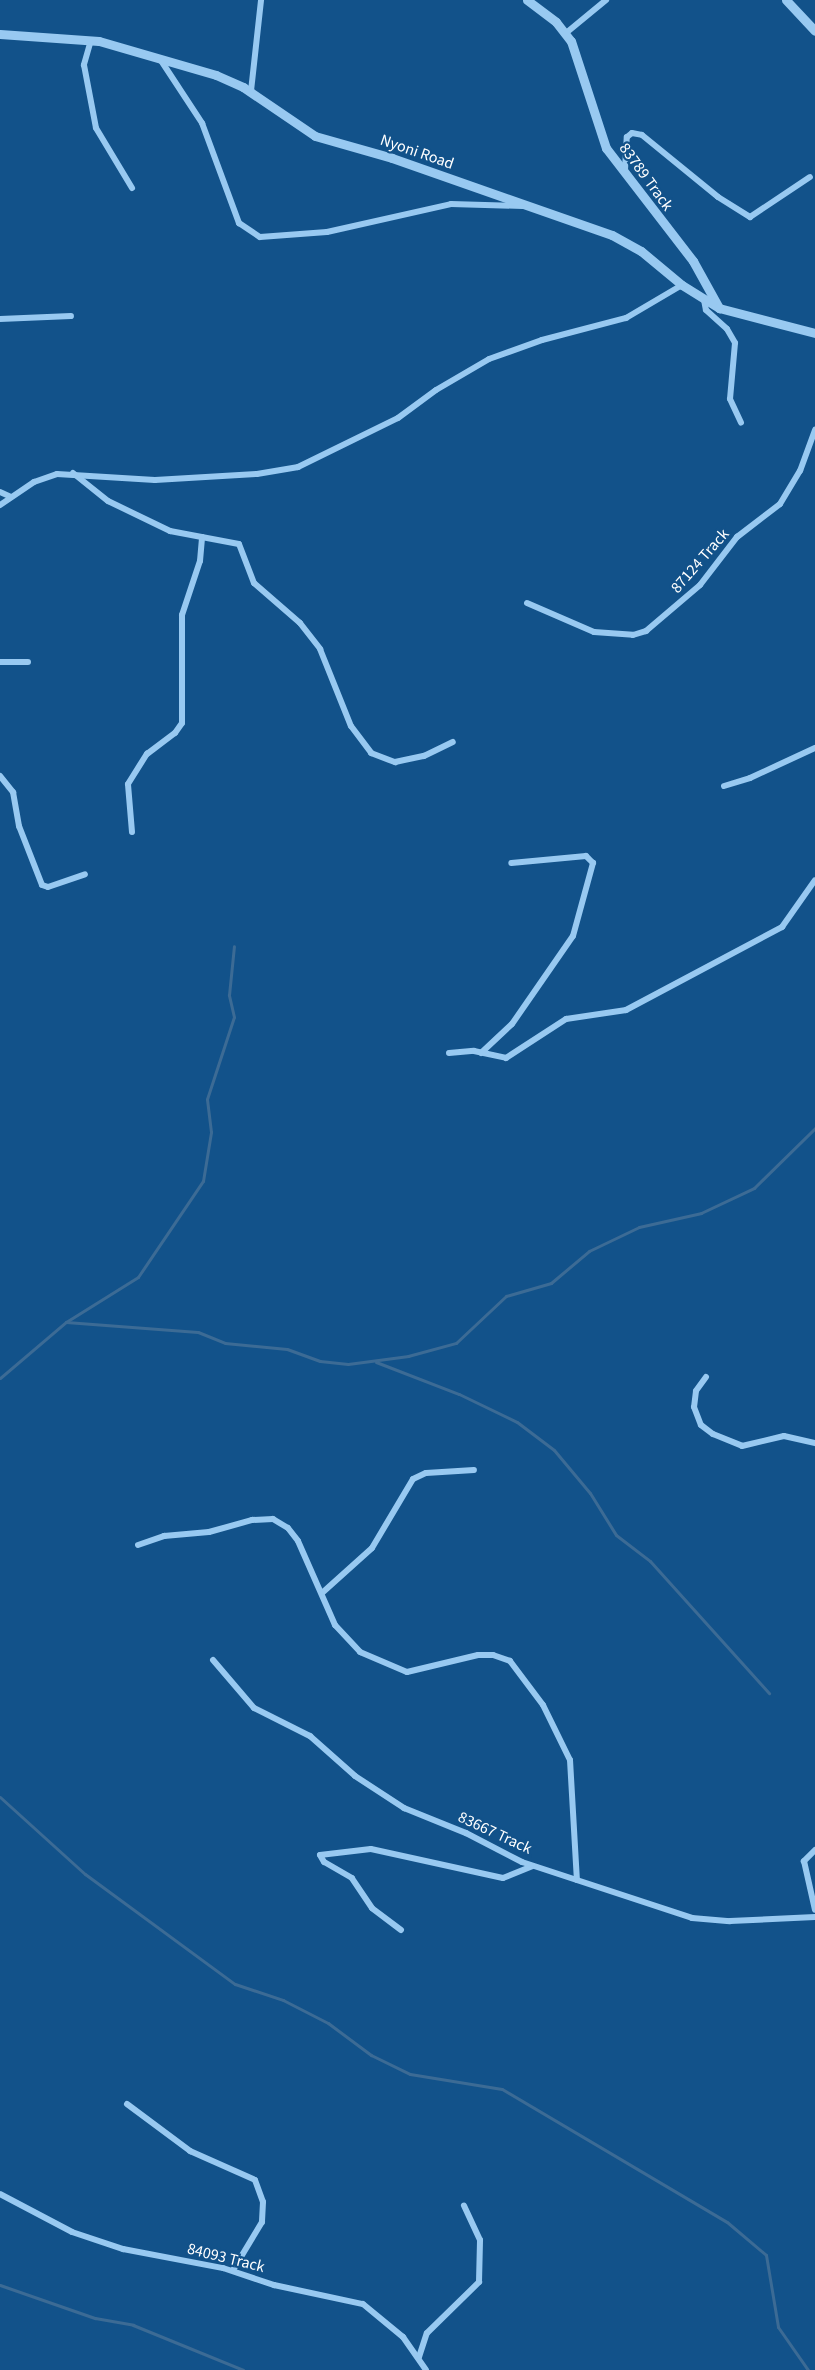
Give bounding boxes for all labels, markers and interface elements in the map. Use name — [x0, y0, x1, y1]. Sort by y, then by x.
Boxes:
street label: Nyoni Road — [378, 130, 456, 174]
street label: 83789 Track — [615, 139, 677, 215]
street label: 87124 Track — [667, 525, 733, 597]
street label: 83667 Track — [455, 1808, 535, 1858]
street label: 84093 Track — [185, 2239, 267, 2277]

